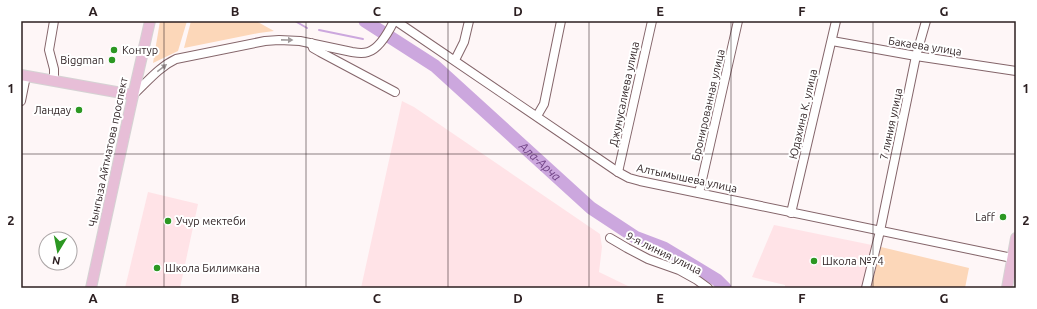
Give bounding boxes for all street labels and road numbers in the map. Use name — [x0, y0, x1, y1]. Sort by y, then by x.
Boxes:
street label: Бакаева улица — [887, 34, 963, 58]
street label: Джунусалиева улица — [607, 40, 641, 148]
street label: Бронированная улица — [689, 48, 727, 162]
street label: Юдахина К. улица — [787, 68, 819, 160]
street label: Чынгыза Айтматова проспект — [86, 76, 130, 228]
street label: 7 линия улица — [878, 87, 904, 161]
street label: Алтымышева улица — [636, 161, 738, 195]
street label: 9-я линия улица — [624, 230, 704, 276]

